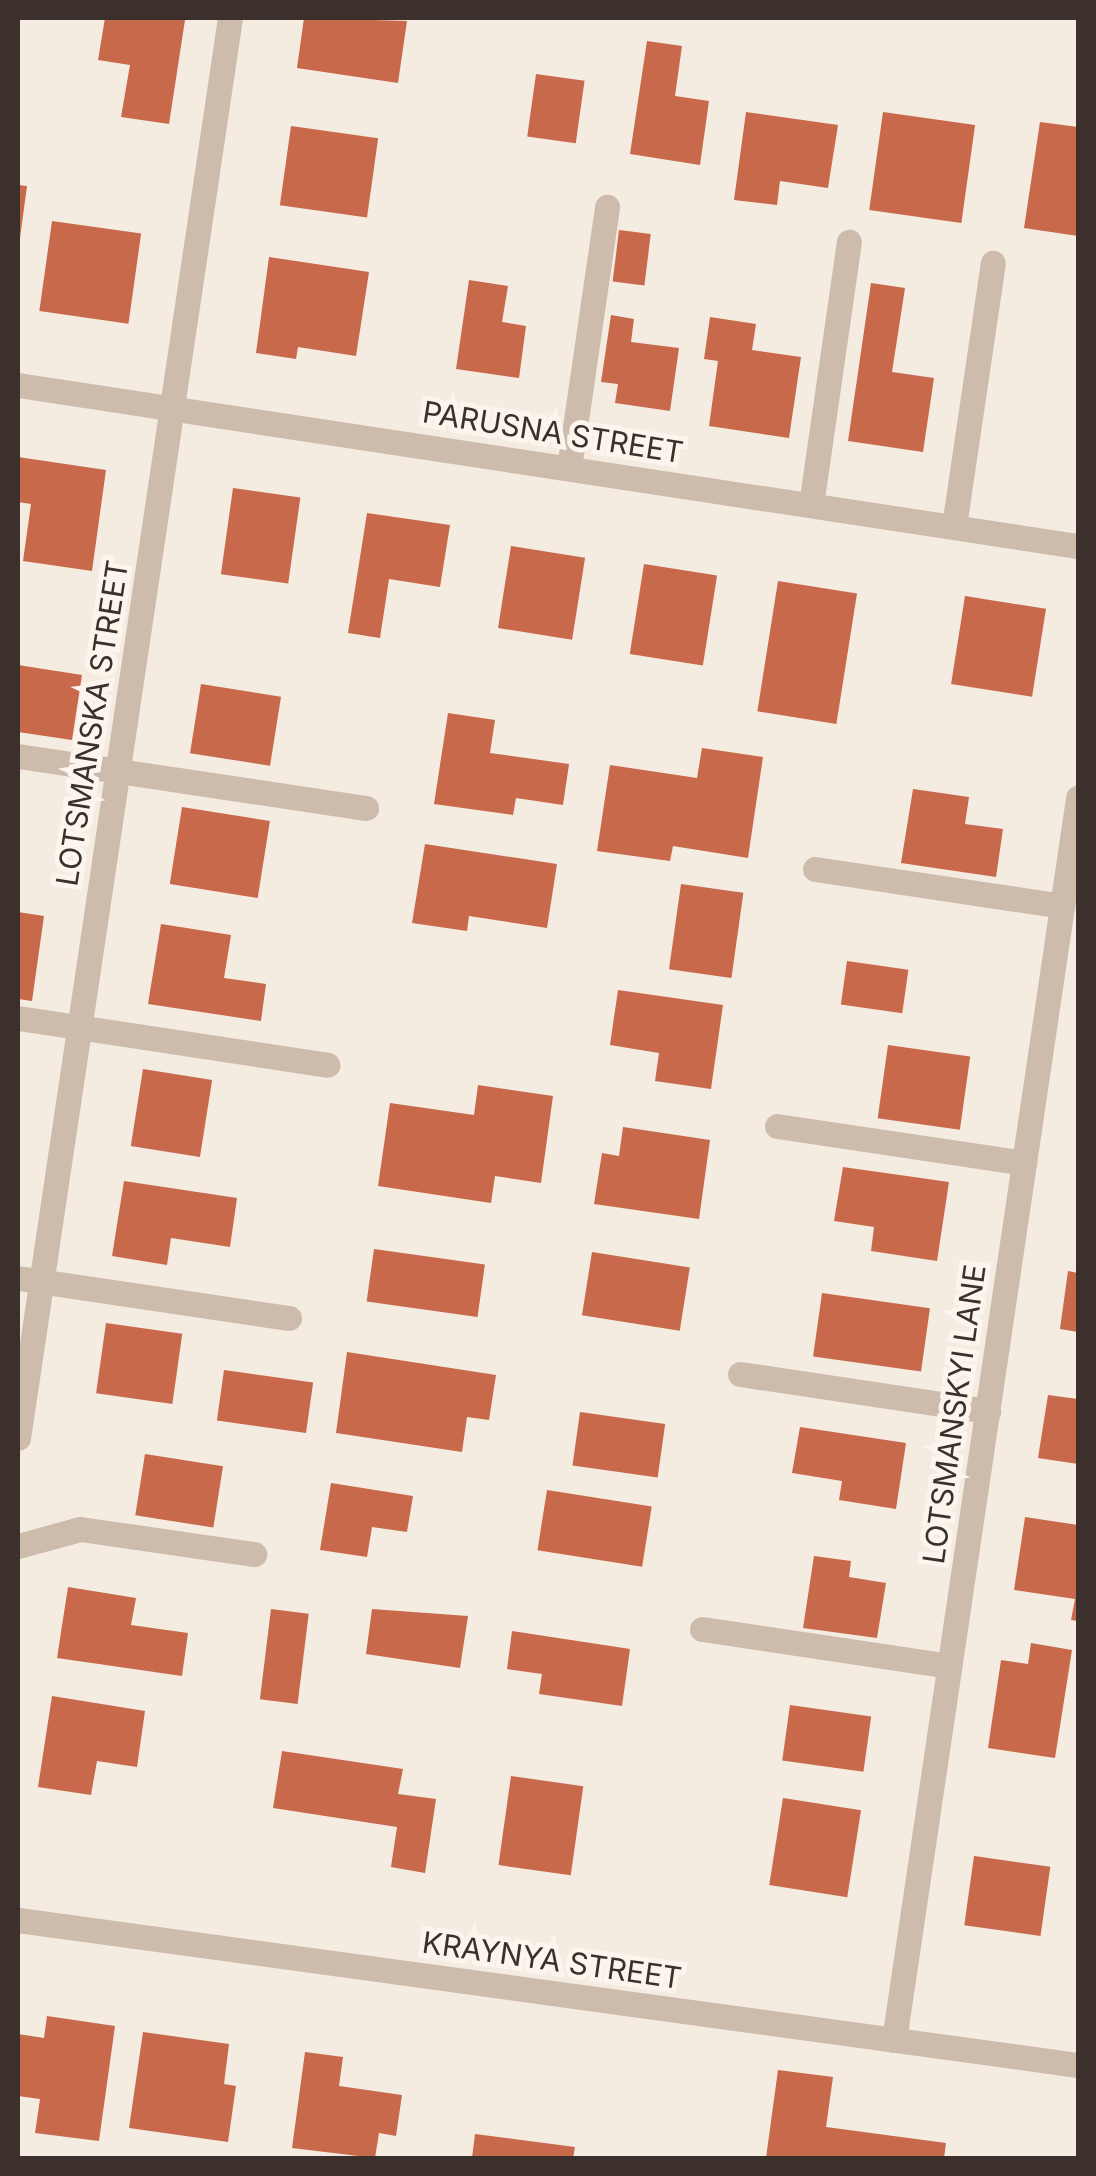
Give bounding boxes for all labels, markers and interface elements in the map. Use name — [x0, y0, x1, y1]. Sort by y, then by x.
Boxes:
street label: PARUSNA STREET — [420, 394, 686, 470]
street label: LOTSMANSKA STREET — [48, 558, 136, 888]
street label: LOTSMANSKYI LANE — [915, 1262, 993, 1566]
street label: KRAYNYA STREET — [420, 1924, 684, 1996]

